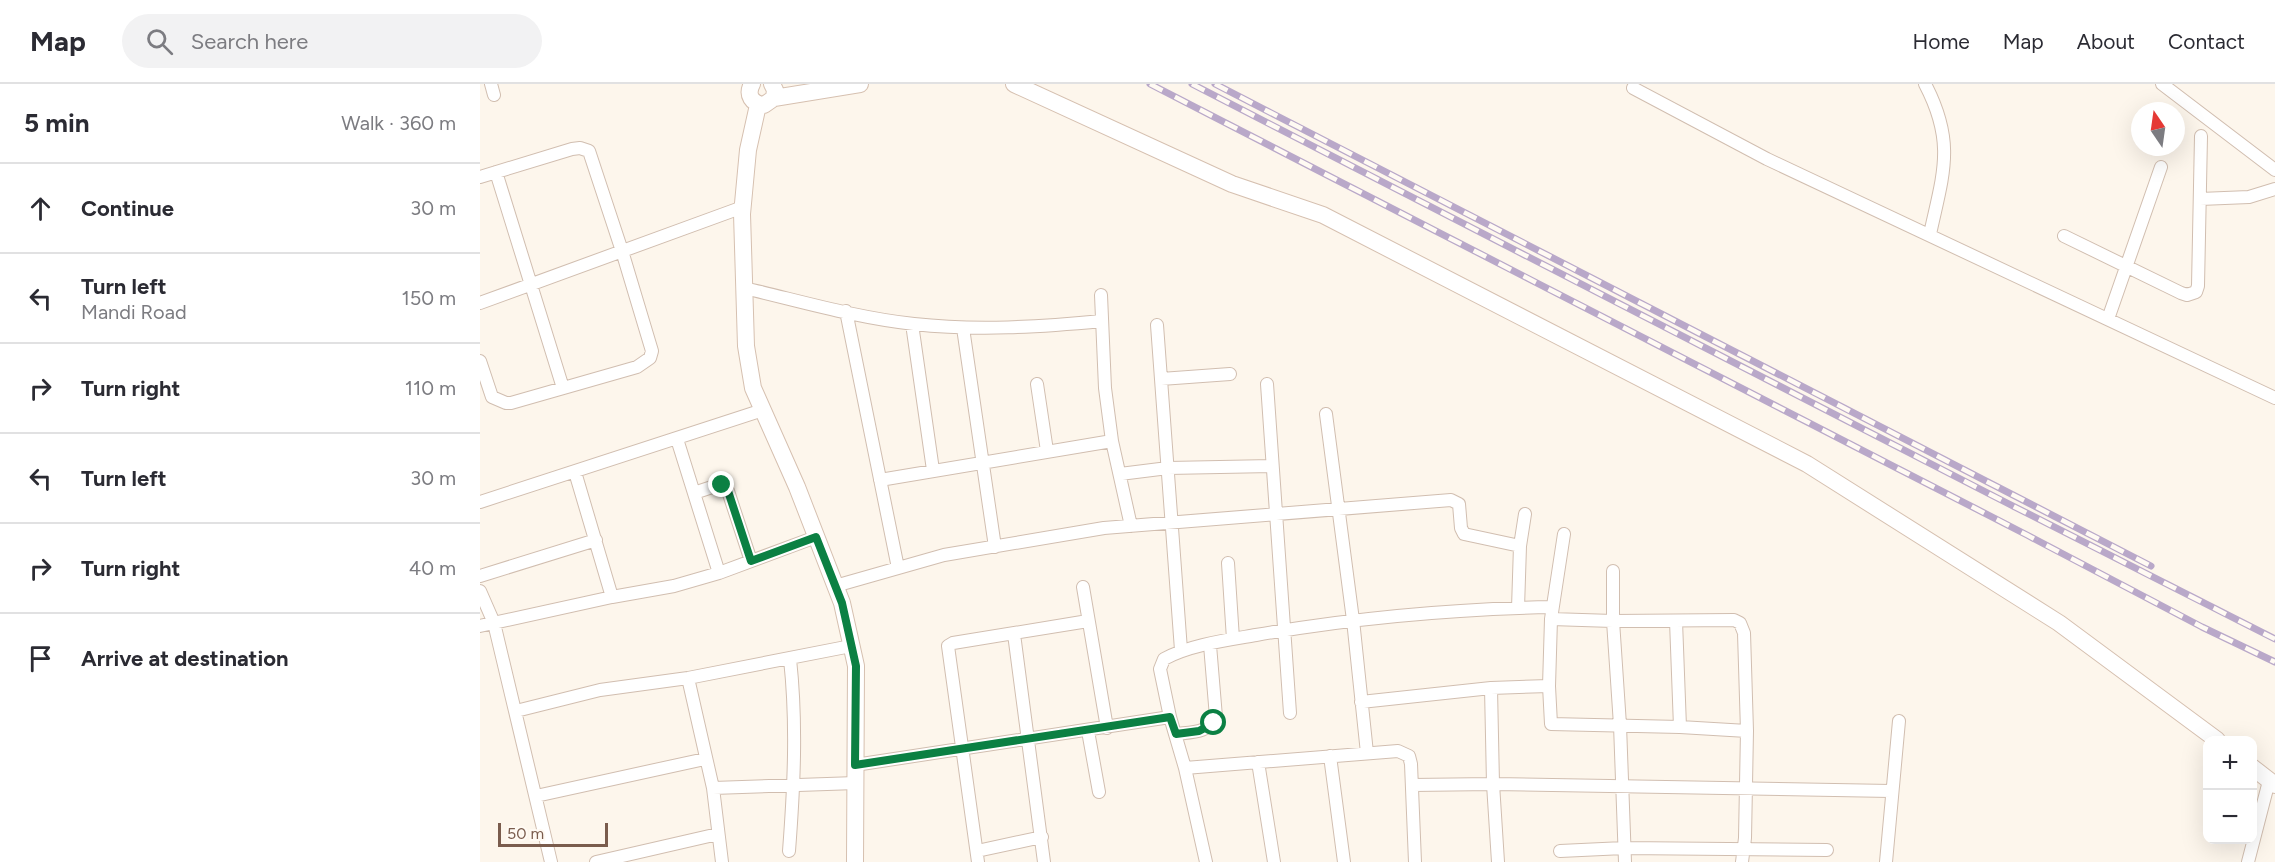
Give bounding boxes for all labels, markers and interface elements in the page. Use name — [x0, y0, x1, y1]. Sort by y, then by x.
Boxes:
search box — [122, 14, 542, 68]
text: Map — [30, 24, 86, 58]
icon: search — [143, 25, 176, 58]
text: Search here — [191, 28, 308, 55]
text: Home — [1913, 29, 1970, 54]
text: Map — [2003, 29, 2044, 54]
text: About — [2077, 29, 2135, 54]
text: Contact — [2168, 29, 2245, 54]
north arrow — [2131, 102, 2185, 156]
text: 5 min — [24, 107, 90, 139]
text: Walk · 360 m — [341, 111, 456, 135]
icon: ahead — [24, 192, 57, 225]
text: Continue — [81, 195, 174, 222]
text: 30 m — [410, 196, 456, 220]
text: Turn left — [81, 273, 167, 300]
icon: left — [24, 282, 57, 315]
text: 150 m — [401, 286, 456, 310]
text: Mandi Road — [81, 300, 187, 324]
icon: right — [24, 372, 57, 405]
text: Turn right — [81, 375, 180, 402]
text: 110 m — [405, 376, 456, 400]
icon: left — [24, 462, 57, 495]
text: Turn left — [81, 465, 167, 492]
text: 30 m — [410, 466, 456, 490]
route end — [708, 471, 734, 497]
icon: right — [24, 552, 57, 585]
text: Turn right — [81, 555, 180, 582]
text: 40 m — [409, 556, 456, 580]
icon: arrive — [24, 642, 57, 675]
text: Arrive at destination — [81, 645, 289, 672]
route start — [1200, 709, 1226, 735]
map controls — [2203, 736, 2257, 844]
button: + — [2203, 736, 2257, 790]
button: − — [2203, 790, 2257, 844]
scale bar — [498, 820, 608, 848]
text: 50 m — [507, 824, 544, 843]

